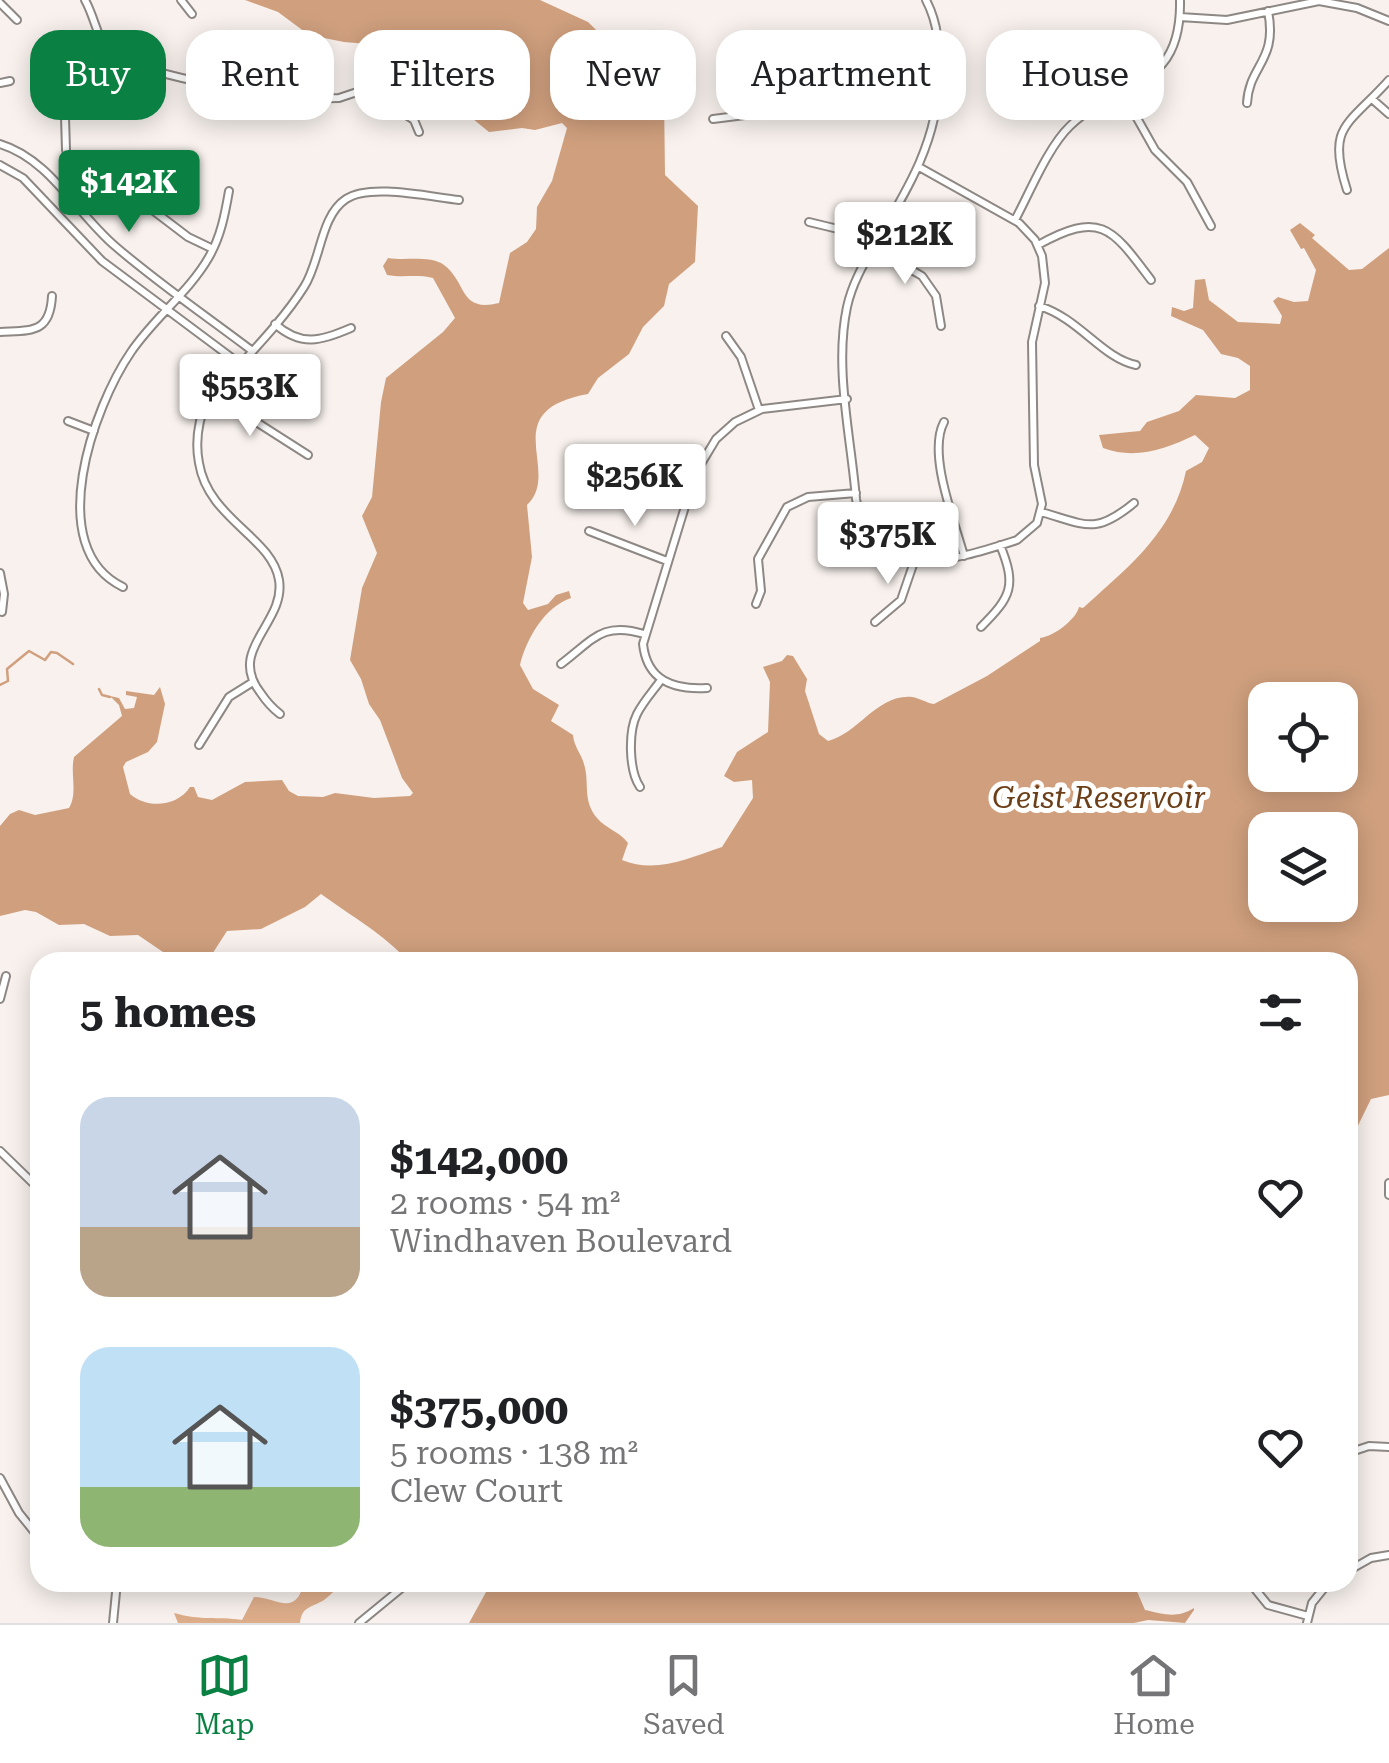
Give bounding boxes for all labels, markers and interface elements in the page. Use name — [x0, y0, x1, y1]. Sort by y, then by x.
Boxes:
chip: Buy — [30, 30, 166, 120]
chip: Rent — [186, 30, 334, 120]
chip: Filters — [354, 30, 530, 120]
chip: New — [550, 30, 696, 120]
chip: Apartment — [716, 30, 966, 120]
chip: House — [986, 30, 1164, 120]
pin: $142K — [59, 150, 199, 235]
text: $142K — [81, 163, 177, 201]
pin: $212K — [835, 202, 975, 287]
text: $212K — [857, 215, 953, 253]
pin: $553K — [180, 354, 320, 439]
text: $553K — [202, 367, 298, 405]
pin: $256K — [565, 444, 705, 529]
text: $256K — [587, 457, 683, 495]
pin: $375K — [818, 502, 958, 587]
text: $375K — [840, 515, 936, 553]
map controls — [1248, 682, 1358, 922]
button: locate — [1248, 682, 1358, 792]
water label: Geist Reservoir — [992, 780, 1206, 815]
button: layers — [1248, 812, 1358, 922]
icon: filters — [1253, 985, 1308, 1040]
text: 5 homes — [80, 988, 256, 1037]
text: $142,000 — [390, 1135, 568, 1184]
icon: home — [160, 1137, 280, 1257]
icon: heart — [1253, 1170, 1308, 1225]
text: 2 rooms · 54 m² — [390, 1184, 620, 1222]
text: Windhaven Boulevard — [390, 1222, 732, 1260]
text: $375,000 — [390, 1385, 568, 1434]
icon: home — [160, 1387, 280, 1507]
icon: heart — [1253, 1420, 1308, 1475]
text: 5 rooms · 138 m² — [390, 1434, 638, 1472]
text: Clew Court — [390, 1472, 563, 1510]
tab: Map — [194, 1648, 254, 1741]
tab: Saved — [643, 1648, 724, 1741]
tab: Home — [1113, 1648, 1195, 1741]

